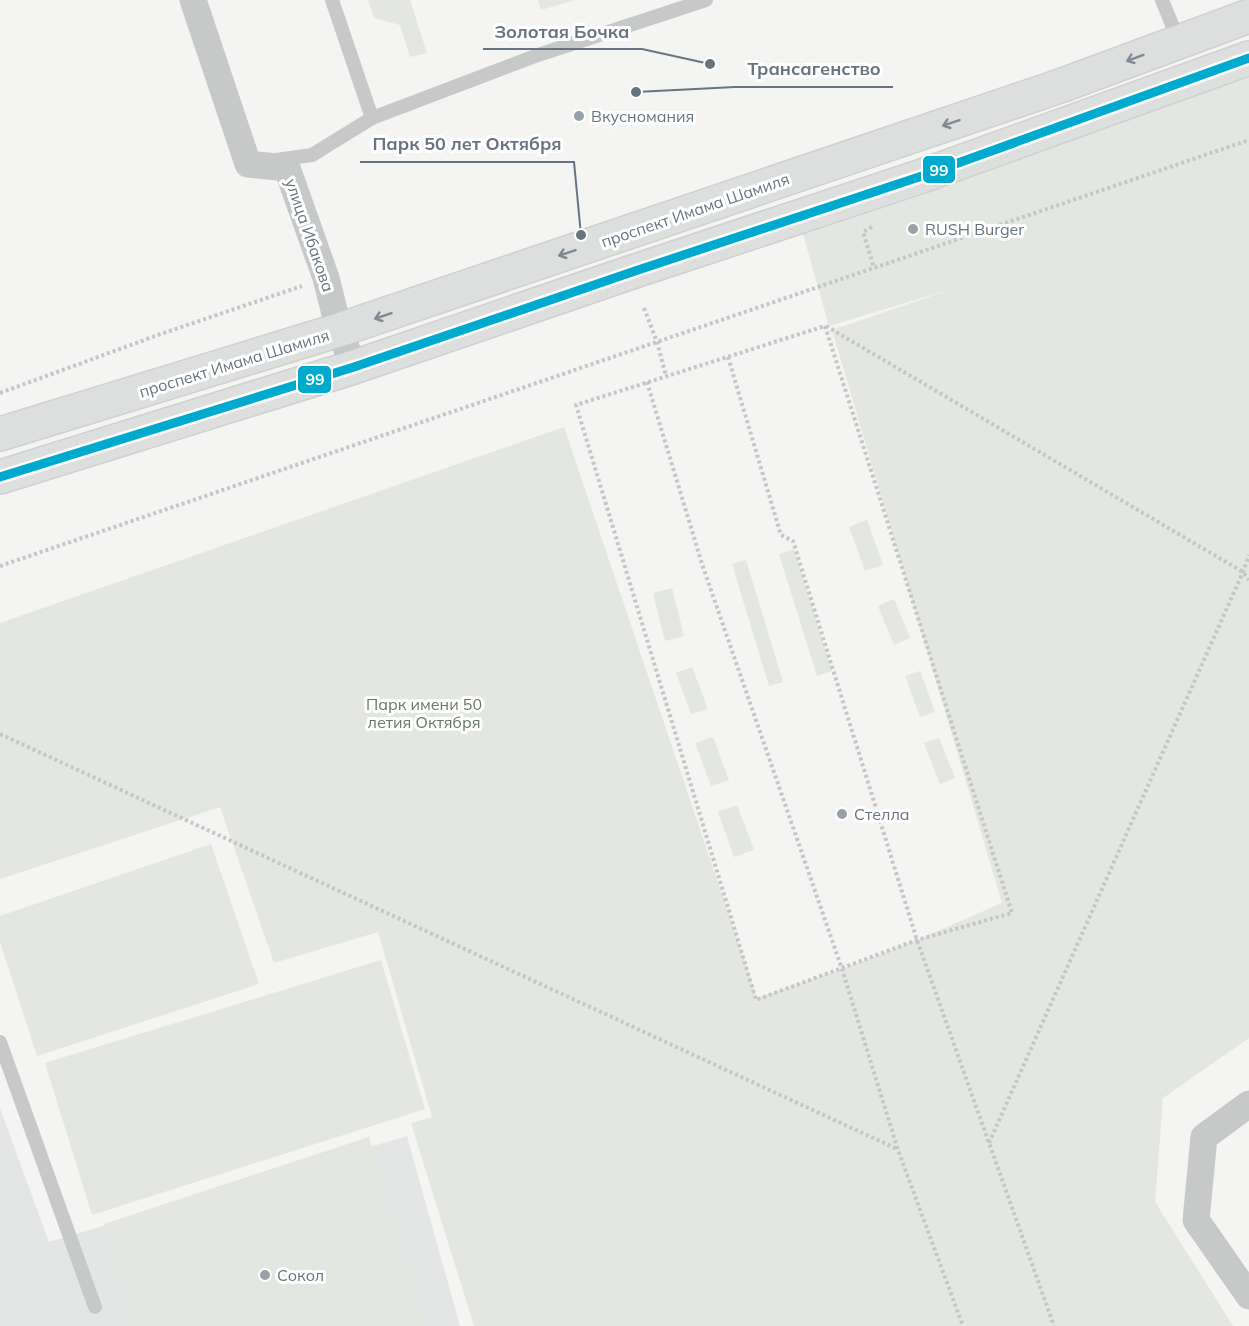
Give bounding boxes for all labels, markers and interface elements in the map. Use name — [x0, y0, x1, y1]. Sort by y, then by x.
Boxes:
callout: Золотая Бочка — [483, 13, 642, 49]
text: Золотая Бочка — [495, 20, 629, 43]
callout: Трансагенство — [735, 51, 893, 87]
one-way arrow — [1126, 54, 1145, 65]
text: Трансагенство — [747, 57, 881, 80]
place label: Вкусномания — [591, 106, 694, 126]
marker: Вкусномания — [572, 109, 586, 123]
one-way arrow — [942, 118, 961, 129]
callout: Парк 50 лет Октября — [360, 126, 574, 162]
text: Парк 50 лет Октября — [372, 132, 562, 155]
line badge: 99 — [922, 155, 956, 184]
text: 99 — [929, 160, 949, 180]
street label: проспект Имама Шамиля — [598, 168, 792, 252]
street label: улица Ибакова — [281, 176, 339, 294]
place label: RUSH Burger — [925, 219, 1024, 239]
marker: RUSH Burger — [906, 222, 920, 236]
one-way arrow — [558, 248, 577, 259]
one-way arrow — [374, 311, 393, 322]
street label: проспект Имама Шамиля — [136, 325, 332, 401]
line badge: 99 — [297, 365, 332, 394]
text: 99 — [305, 369, 325, 389]
park label: Парк имени 50 летия Октября — [366, 694, 482, 732]
place label: Стелла — [854, 804, 910, 824]
marker: Стелла — [835, 807, 849, 821]
place label: Сокол — [277, 1265, 324, 1285]
marker: Сокол — [258, 1268, 272, 1282]

